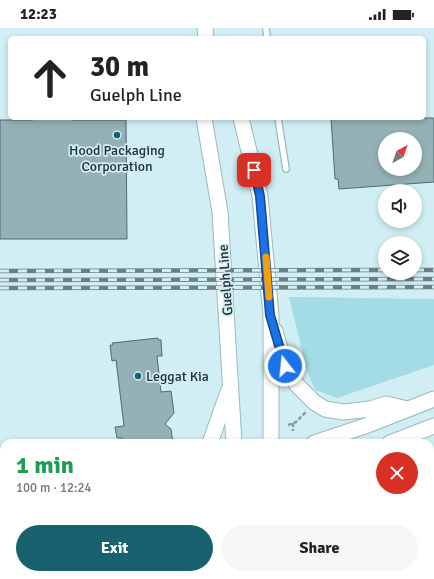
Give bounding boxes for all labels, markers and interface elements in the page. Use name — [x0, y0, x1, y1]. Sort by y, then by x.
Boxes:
text: 12:23 — [20, 5, 57, 23]
text: 30 m — [90, 50, 149, 84]
icon: ahead — [24, 52, 76, 104]
text: Guelph Line — [90, 84, 182, 106]
marker: Hood Packaging Corporation — [112, 130, 122, 140]
north arrow — [378, 132, 422, 176]
map controls — [378, 132, 422, 280]
place label: Hood Packaging Corporation — [69, 142, 165, 175]
pin — [237, 153, 271, 187]
icon: arrive — [243, 159, 265, 181]
button: sound — [378, 184, 422, 228]
button: layers — [378, 236, 422, 280]
street label: Guelph Line — [215, 244, 236, 316]
position arrow — [264, 345, 306, 387]
place label: Leggat Kia — [146, 368, 209, 385]
marker: Leggat Kia — [133, 371, 143, 381]
text: 1 min — [16, 450, 74, 480]
button: close — [376, 452, 418, 494]
text: 100 m · 12:24 — [16, 480, 92, 496]
button: Exit — [16, 525, 213, 571]
button: Share — [221, 525, 418, 571]

